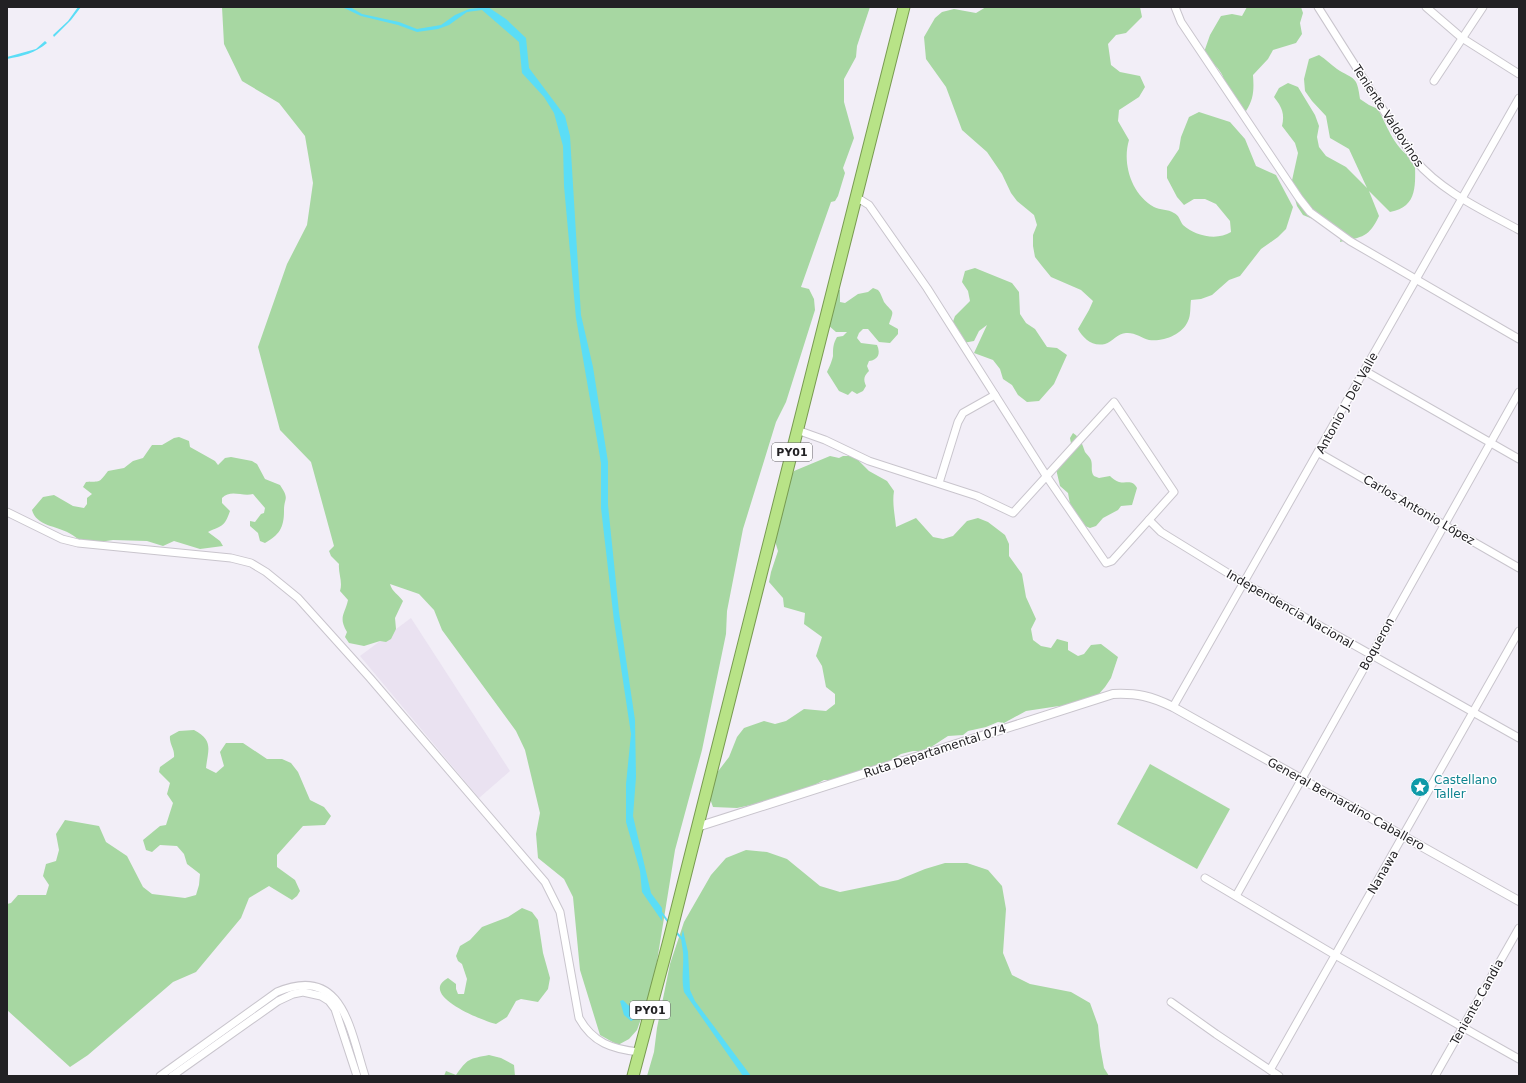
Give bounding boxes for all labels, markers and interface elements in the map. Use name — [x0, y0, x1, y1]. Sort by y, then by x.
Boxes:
street label: Teniente Valdovinos — [1349, 61, 1426, 170]
street label: Antonio J. Del Valle — [1313, 350, 1381, 456]
road number: PY01 — [772, 443, 812, 461]
street label: Carlos Antonio López — [1361, 472, 1477, 548]
street label: Independencia Nacional — [1224, 567, 1356, 651]
street label: Boqueron — [1357, 615, 1397, 673]
street label: Ruta Departamental 074 — [862, 721, 1008, 781]
street label: General Bernardino Caballero — [1265, 755, 1427, 853]
place label: Castellano Taller — [1433, 773, 1497, 801]
place icon: Castellano Taller — [1409, 776, 1431, 798]
street label: Nanawa — [1365, 848, 1401, 896]
street label: Teniente Candia — [1447, 957, 1506, 1048]
road number: PY01 — [630, 1001, 670, 1019]

